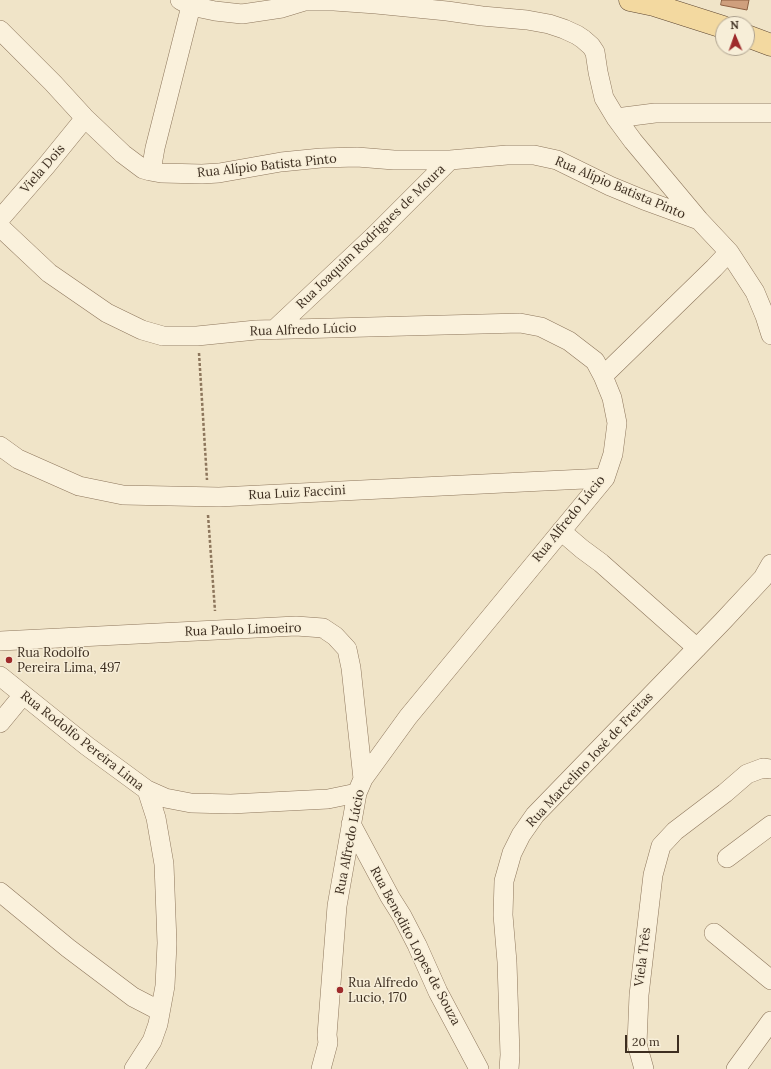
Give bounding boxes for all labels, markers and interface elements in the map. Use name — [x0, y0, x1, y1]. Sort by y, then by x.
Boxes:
north arrow — [715, 16, 755, 56]
text: N — [730, 18, 739, 32]
street label: Viela Dois — [18, 141, 68, 197]
street label: Rua Alípio Batista Pinto — [196, 151, 338, 181]
street label: Rua Alípio Batista Pinto — [552, 153, 688, 223]
street label: Rua Joaquim Rodrigues de Moura — [293, 162, 449, 312]
street label: Rua Alfredo Lúcio — [249, 320, 357, 340]
street label: Rua Alfredo Lúcio — [529, 473, 609, 565]
street label: Rua Luiz Faccini — [248, 483, 346, 503]
street label: Rua Paulo Limoeiro — [184, 620, 302, 640]
place label: Rua Rodolfo Pereira Lima, 497 — [17, 645, 120, 676]
marker: Rua Rodolfo Pereira Lima, 497 — [4, 655, 14, 665]
street label: Rua Rodolfo Pereira Lima — [17, 688, 147, 794]
street label: Rua Marcelino José de Freitas — [523, 689, 657, 831]
street label: Rua Alfredo Lúcio — [332, 788, 368, 896]
street label: Rua Benedito Lopes de Souza — [366, 864, 464, 1028]
street label: Viela Três — [632, 927, 654, 987]
place label: Rua Alfredo Lucio, 170 — [348, 975, 418, 1006]
marker: Rua Alfredo Lucio, 170 — [335, 985, 345, 995]
scale bar — [627, 1027, 681, 1053]
text: 20 m — [632, 1034, 660, 1049]

